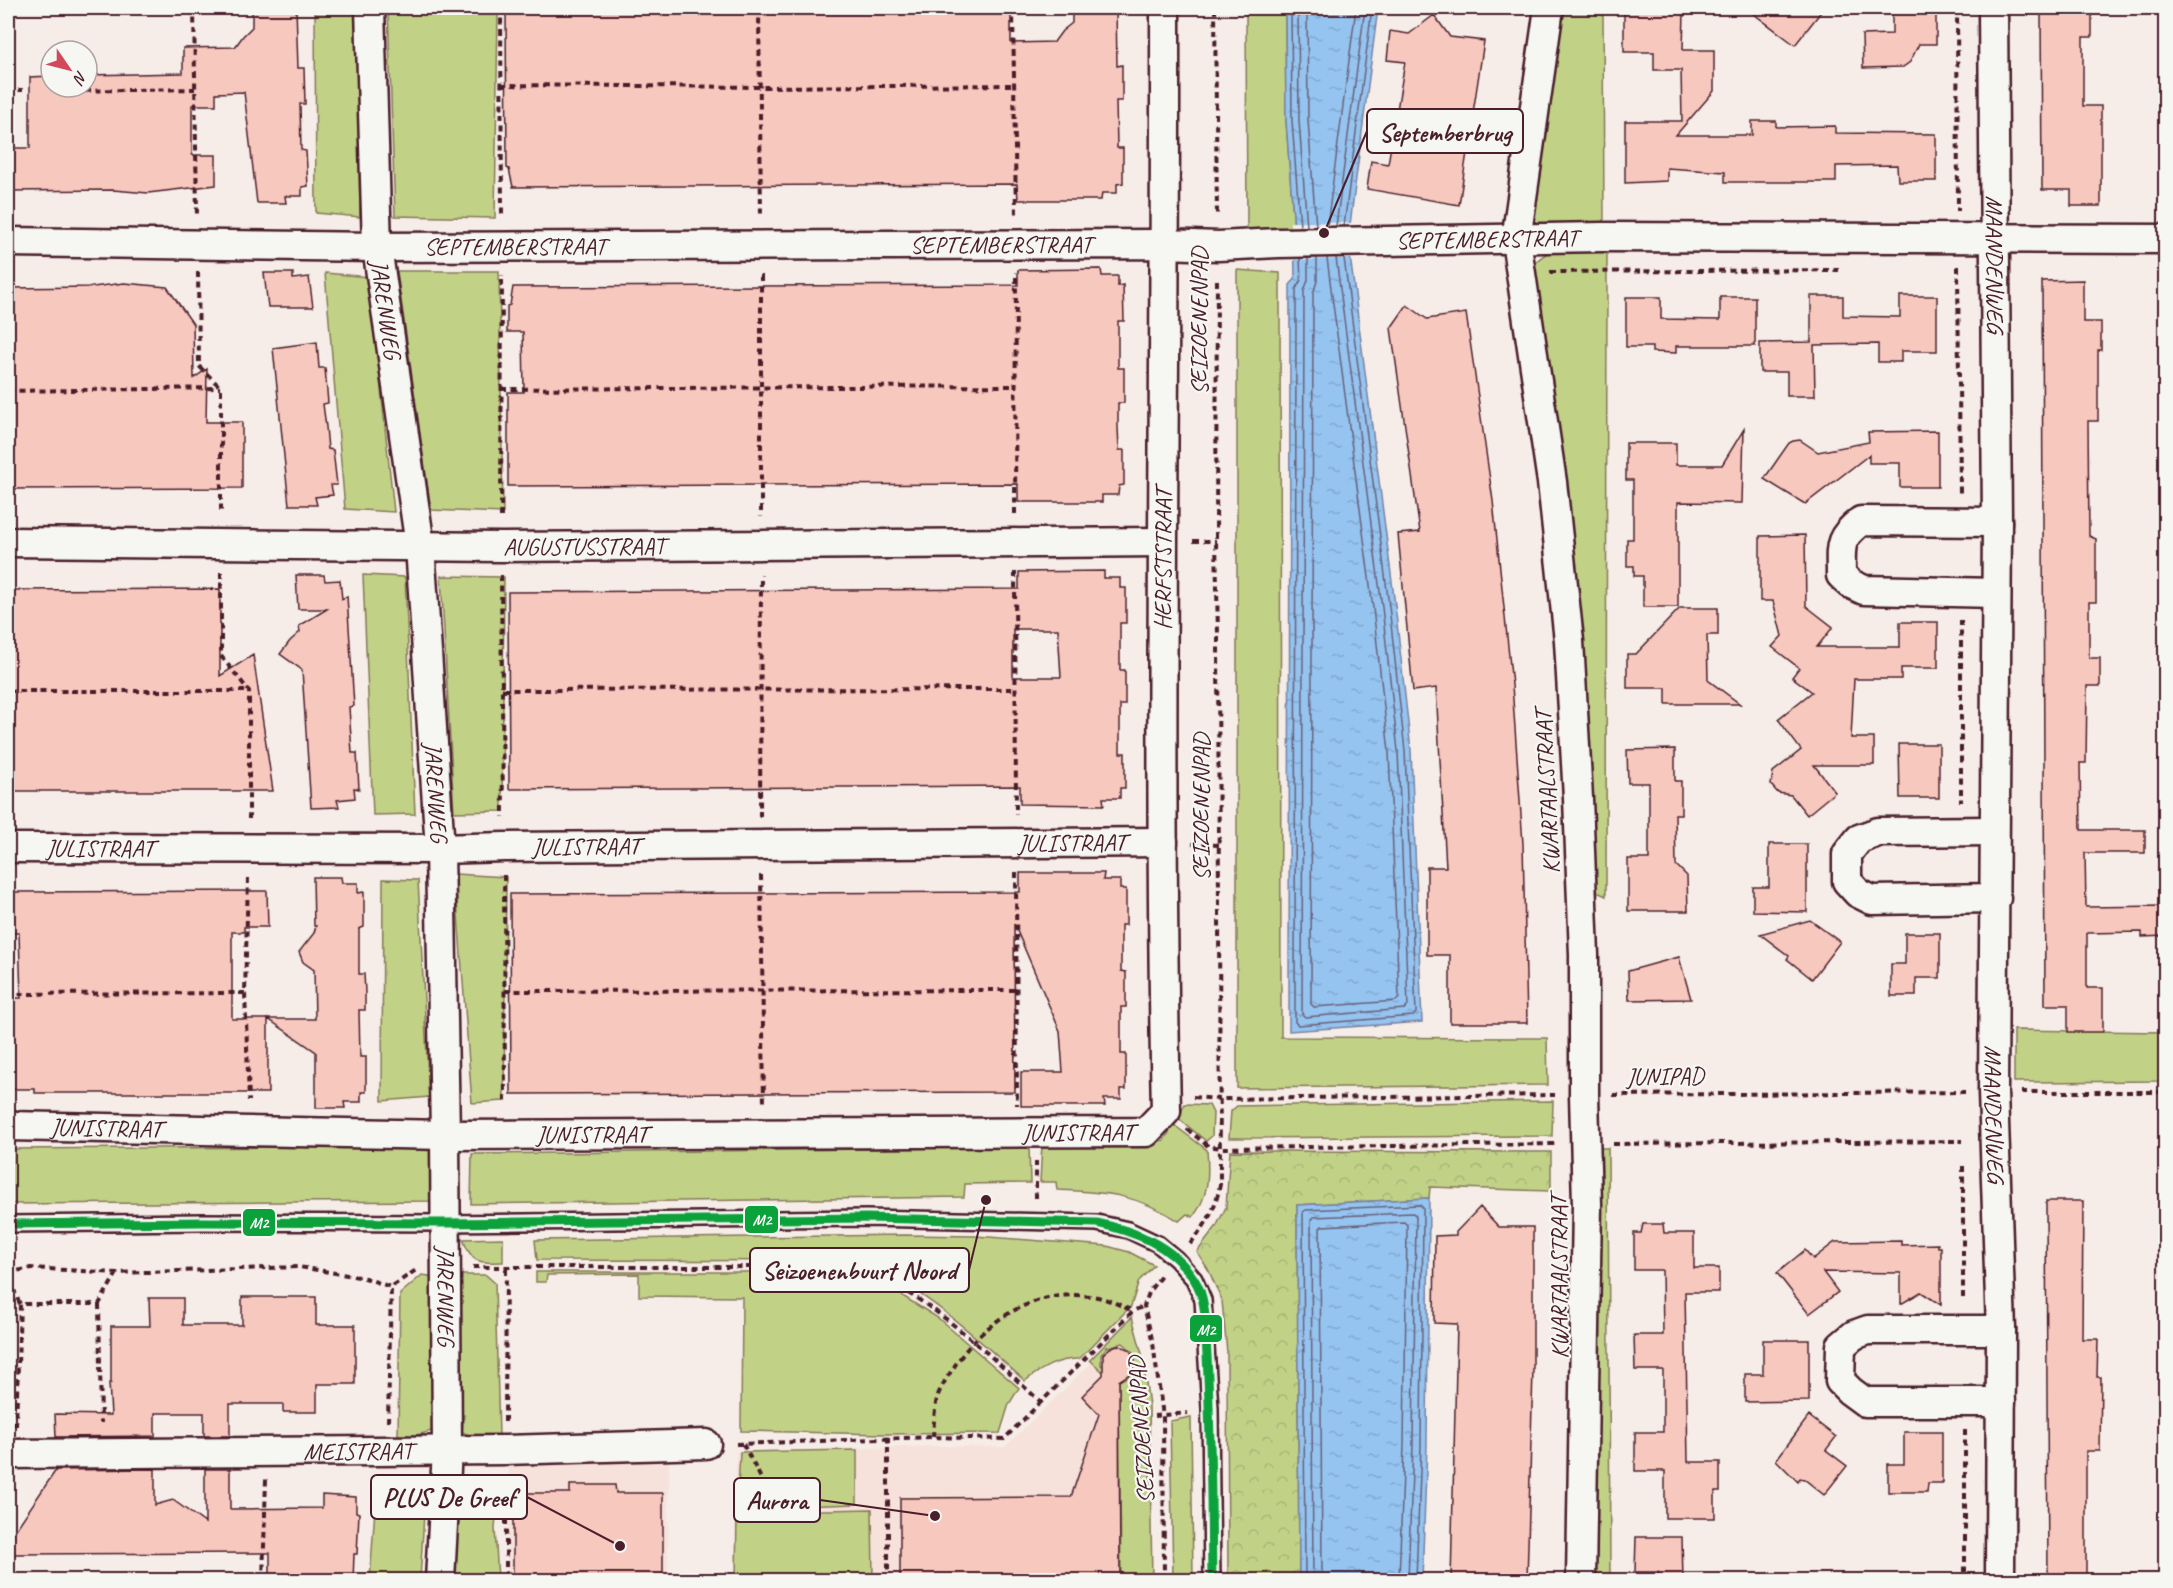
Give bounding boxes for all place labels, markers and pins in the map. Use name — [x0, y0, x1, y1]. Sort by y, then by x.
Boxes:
callout: Septemberbrug — [1367, 109, 1523, 153]
callout: Seizoenenbuurt Noord — [750, 1248, 969, 1292]
callout: PLUS De Greef — [371, 1475, 527, 1519]
callout: Aurora — [734, 1478, 820, 1522]

